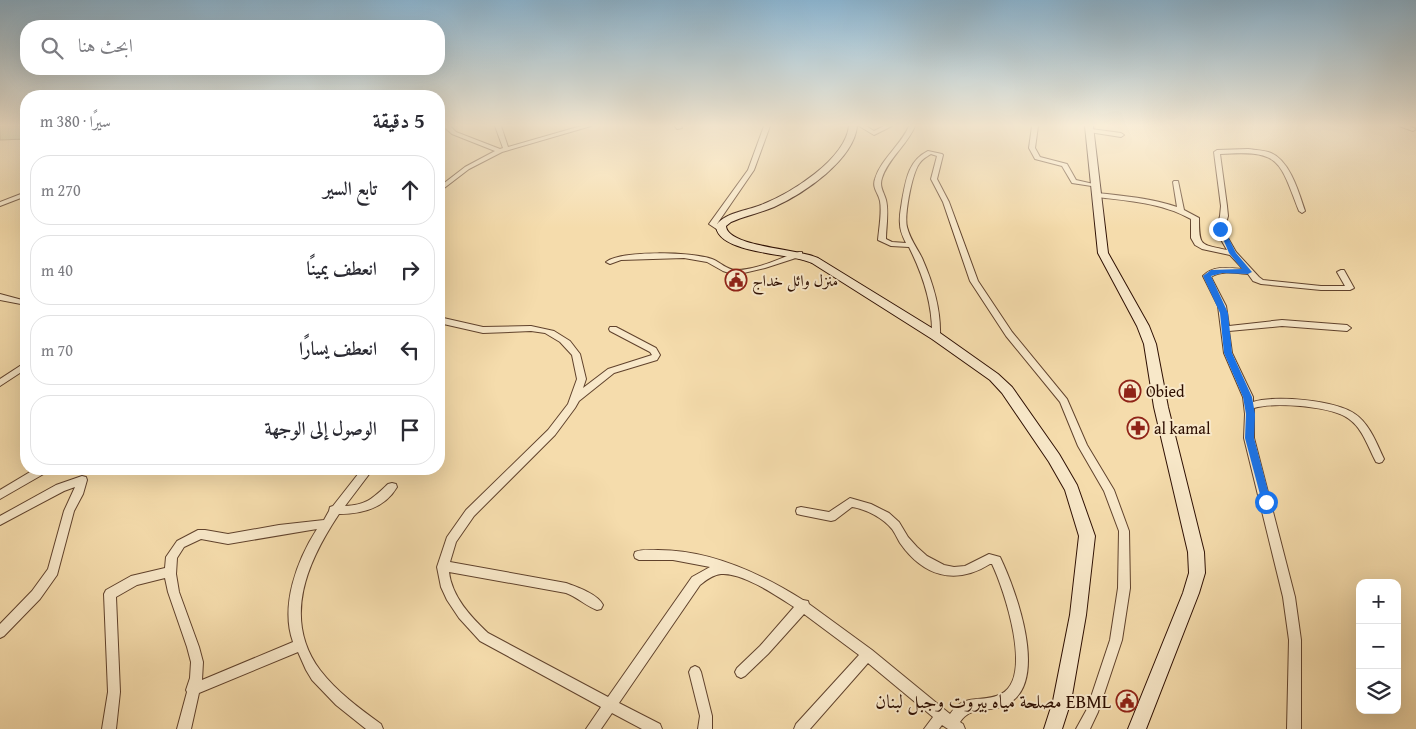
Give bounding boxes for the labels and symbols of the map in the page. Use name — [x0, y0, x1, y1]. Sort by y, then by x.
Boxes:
route end — [1209, 218, 1232, 241]
public building icon: منزل وائل خداج — [724, 268, 748, 292]
place label: منزل وائل خداج — [752, 268, 838, 295]
shop icon: Obied — [1118, 379, 1142, 403]
place label: Obied — [1146, 379, 1185, 403]
pharmacy icon: al kamal — [1126, 416, 1150, 440]
place label: al kamal — [1154, 416, 1211, 440]
route start — [1255, 491, 1278, 514]
place label: مصلحة مياه بيروت وجبل لبنان EBML — [875, 687, 1111, 715]
public building icon: مصلحة مياه بيروت وجبل لبنان EBML — [1115, 689, 1139, 713]

